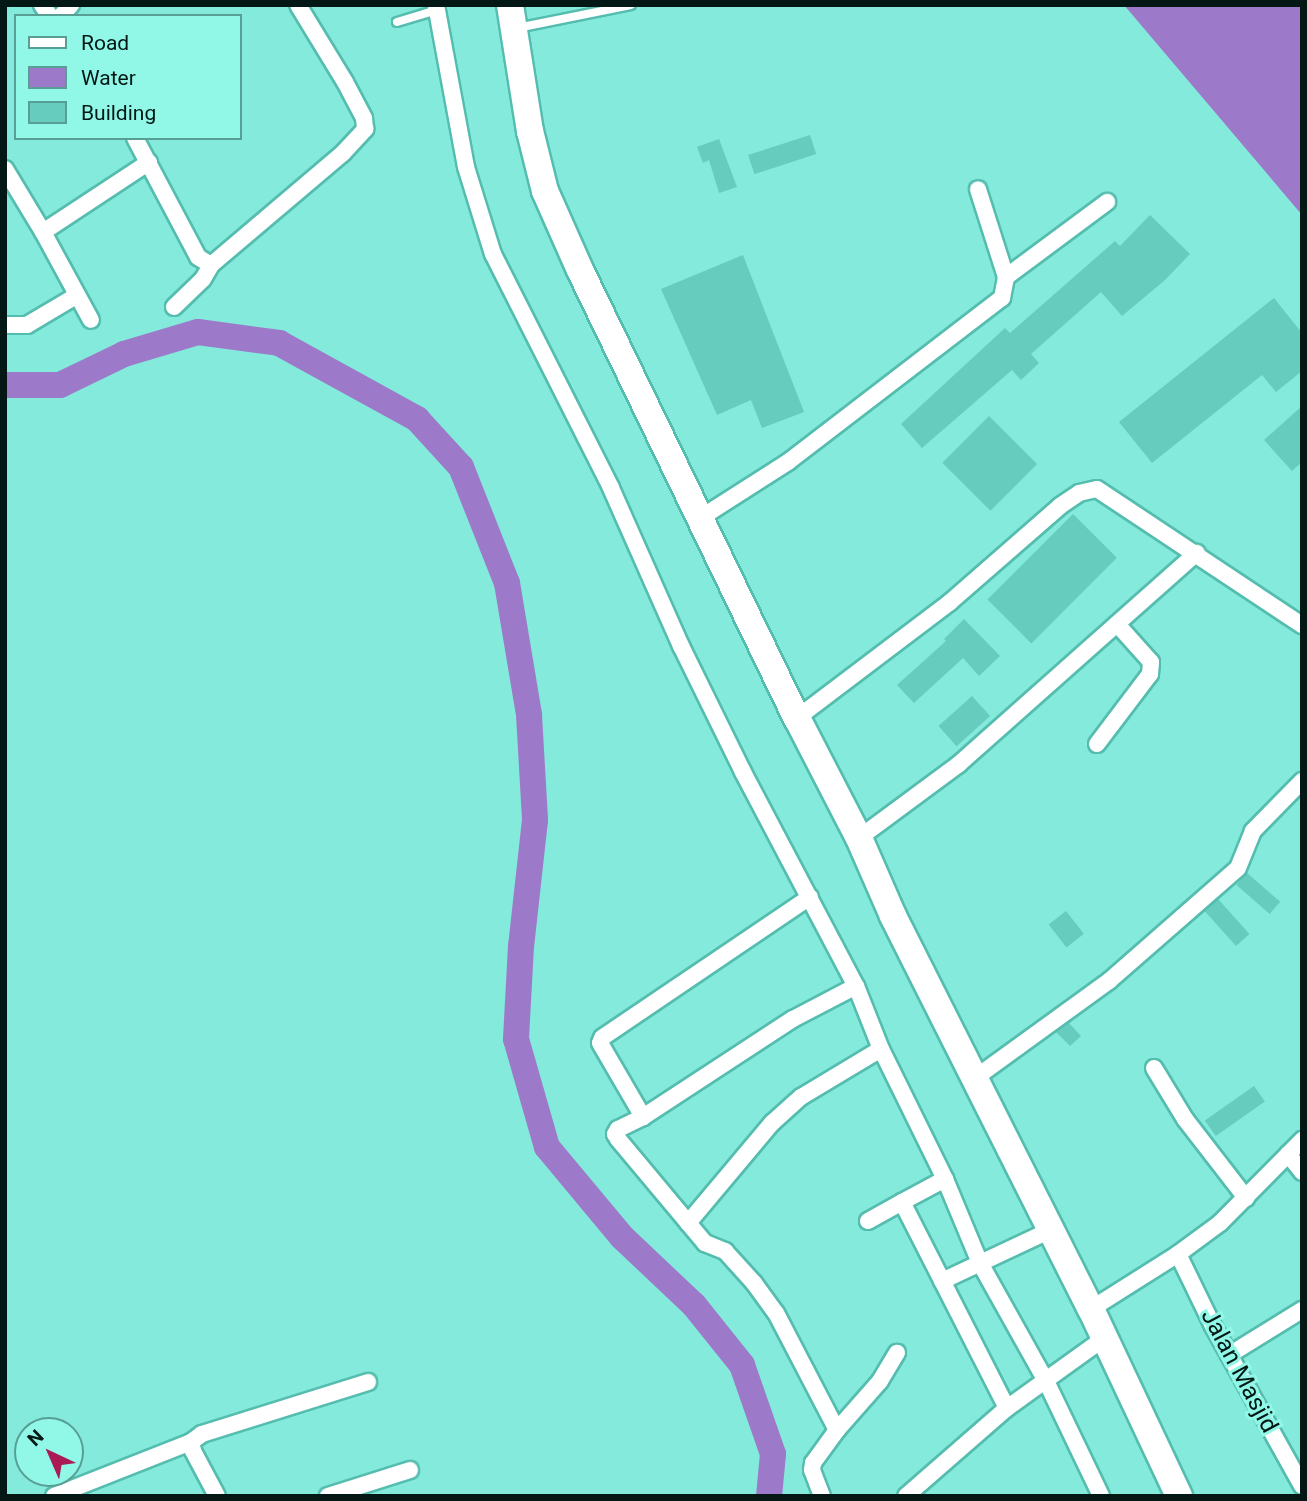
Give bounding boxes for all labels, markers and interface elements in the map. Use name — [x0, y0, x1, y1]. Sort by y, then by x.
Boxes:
legend — [14, 14, 242, 140]
text: Road — [81, 31, 129, 55]
text: Water — [81, 66, 136, 90]
text: Building — [81, 101, 156, 125]
street label: Jalan Masjid — [1194, 1304, 1284, 1438]
north arrow — [14, 1417, 84, 1487]
text: N — [23, 1425, 48, 1451]

